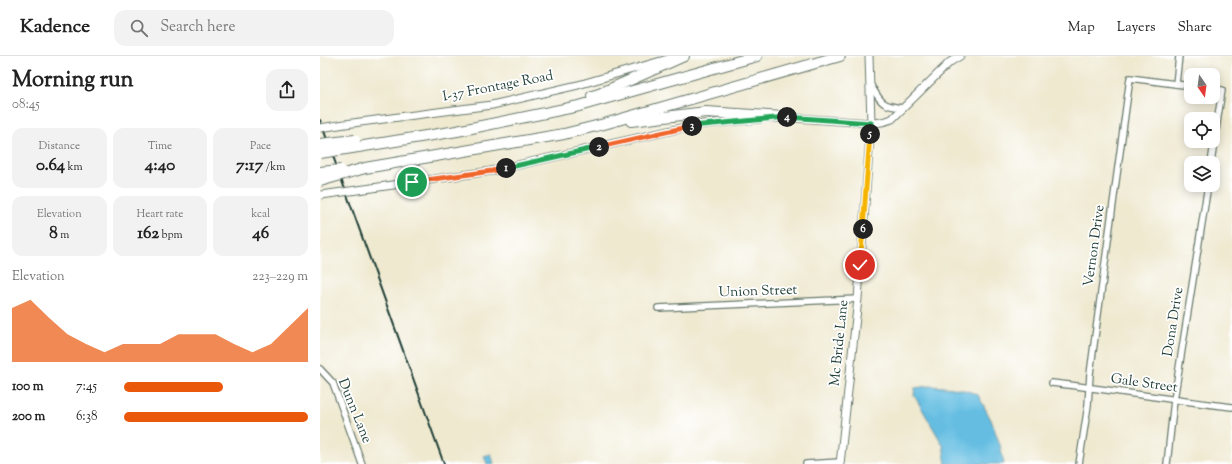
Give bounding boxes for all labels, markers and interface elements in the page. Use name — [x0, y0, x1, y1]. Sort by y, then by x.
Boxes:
search box — [114, 10, 394, 46]
text: Kadence — [20, 14, 90, 41]
icon: search — [128, 17, 150, 39]
text: Search here — [160, 17, 235, 38]
text: Map — [1068, 18, 1095, 38]
text: Layers — [1117, 18, 1155, 38]
text: Share — [1177, 18, 1212, 38]
text: Morning run — [12, 65, 134, 97]
street label: I-37 Frontage Road — [441, 66, 555, 108]
north arrow — [1184, 68, 1220, 104]
map controls — [1184, 68, 1220, 192]
button: share — [266, 69, 308, 111]
text: 08:45 — [12, 96, 40, 114]
pin: 4 — [777, 107, 797, 127]
text: 4 — [784, 109, 790, 125]
button: locate — [1184, 112, 1220, 148]
pin: 3 — [682, 116, 702, 136]
text: 3 — [690, 118, 694, 134]
pin: 5 — [860, 124, 880, 144]
text: 5 — [868, 126, 872, 142]
pin: 2 — [589, 137, 609, 157]
text: Distance — [39, 138, 80, 154]
text: Time — [148, 138, 172, 154]
text: Pace — [250, 138, 271, 154]
text: 2 — [596, 139, 602, 155]
text: 0.64 — [36, 154, 65, 178]
text: 4:40 — [145, 154, 175, 178]
text: 7:17 — [236, 154, 263, 178]
button: layers — [1184, 156, 1220, 192]
pin: 1 — [496, 158, 516, 178]
text: km — [65, 159, 83, 175]
text: /km — [263, 159, 285, 175]
text: 1 — [504, 160, 508, 176]
pin — [395, 165, 429, 199]
icon: arrive — [401, 171, 423, 193]
street label: Vernon Drive — [1079, 204, 1111, 288]
text: Elevation — [37, 206, 82, 222]
text: Heart rate — [137, 206, 183, 222]
text: kcal — [251, 206, 270, 222]
pin: 6 — [853, 219, 873, 239]
text: 6 — [860, 221, 866, 237]
text: 8 — [49, 222, 58, 246]
text: 162 — [137, 222, 159, 246]
text: 46 — [252, 222, 269, 246]
text: m — [58, 227, 69, 243]
text: bpm — [159, 227, 183, 243]
pin — [843, 248, 877, 282]
icon: check — [849, 254, 871, 276]
text: Elevation — [12, 268, 65, 286]
text: 223–229 m — [252, 268, 308, 286]
street label: Union Street — [718, 281, 798, 303]
street label: Dona Drive — [1159, 286, 1189, 358]
street label: Mc Bride Lane — [826, 299, 854, 387]
street label: Gale Street — [1109, 369, 1179, 399]
street label: Dunn Lane — [332, 376, 376, 446]
text: 100 m — [12, 378, 44, 396]
text: 7:45 — [76, 378, 97, 396]
text: 200 m — [12, 408, 45, 426]
text: 6:38 — [76, 408, 97, 426]

